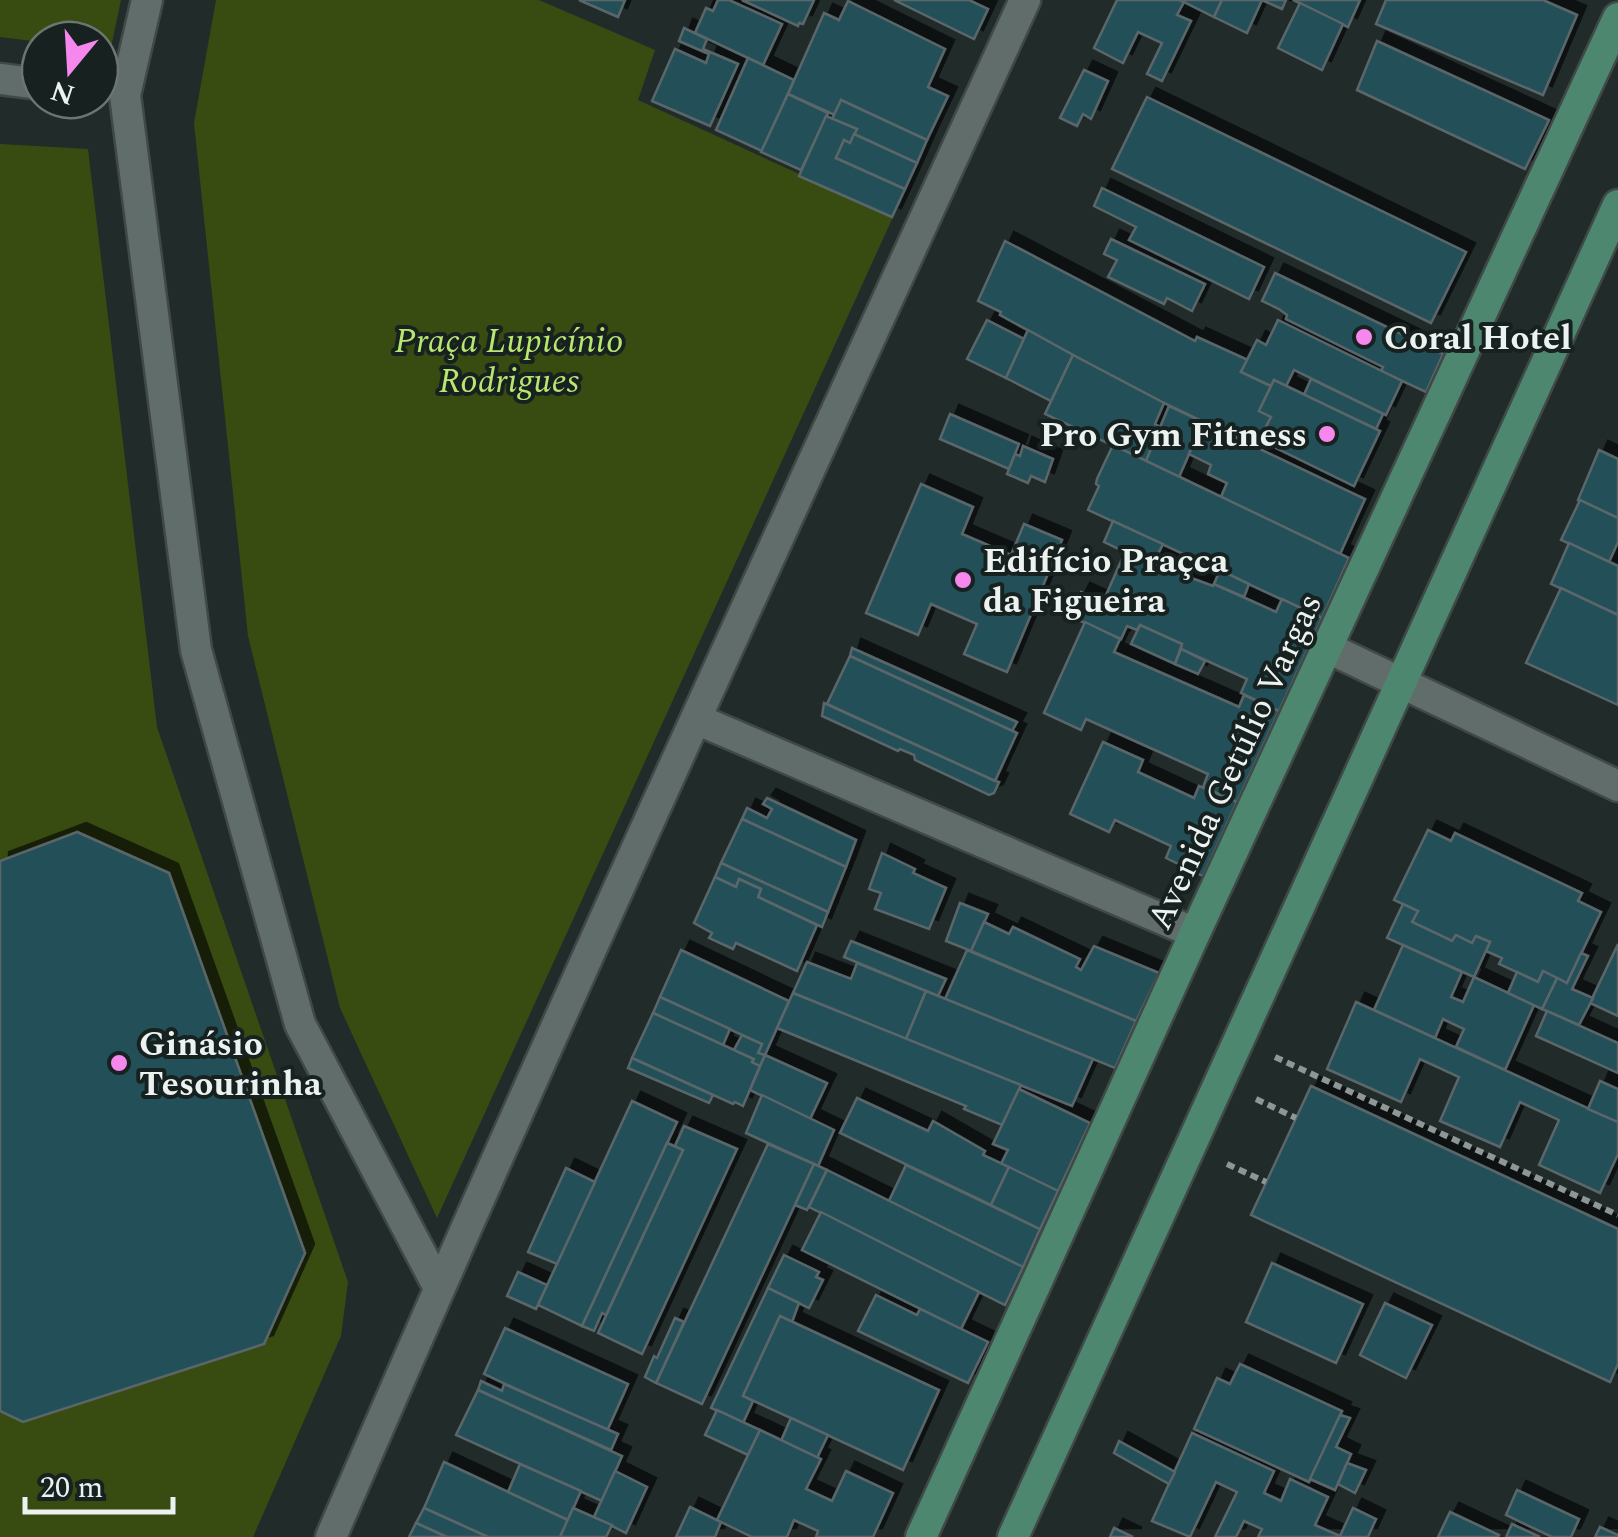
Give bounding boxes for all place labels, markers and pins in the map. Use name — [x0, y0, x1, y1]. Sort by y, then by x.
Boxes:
place label: Coral Hotel — [1384, 312, 1572, 365]
marker: Coral Hotel — [1353, 326, 1375, 348]
place label: Pro Gym Fitness — [1039, 409, 1307, 462]
marker: Pro Gym Fitness — [1316, 423, 1338, 445]
place label: Edifício Praçca da Figueira — [983, 535, 1229, 628]
marker: Edifício Praçca da Figueira — [952, 569, 974, 591]
place label: Ginásio Tesourinha — [139, 1018, 322, 1111]
marker: Ginásio Tesourinha — [108, 1052, 130, 1074]

